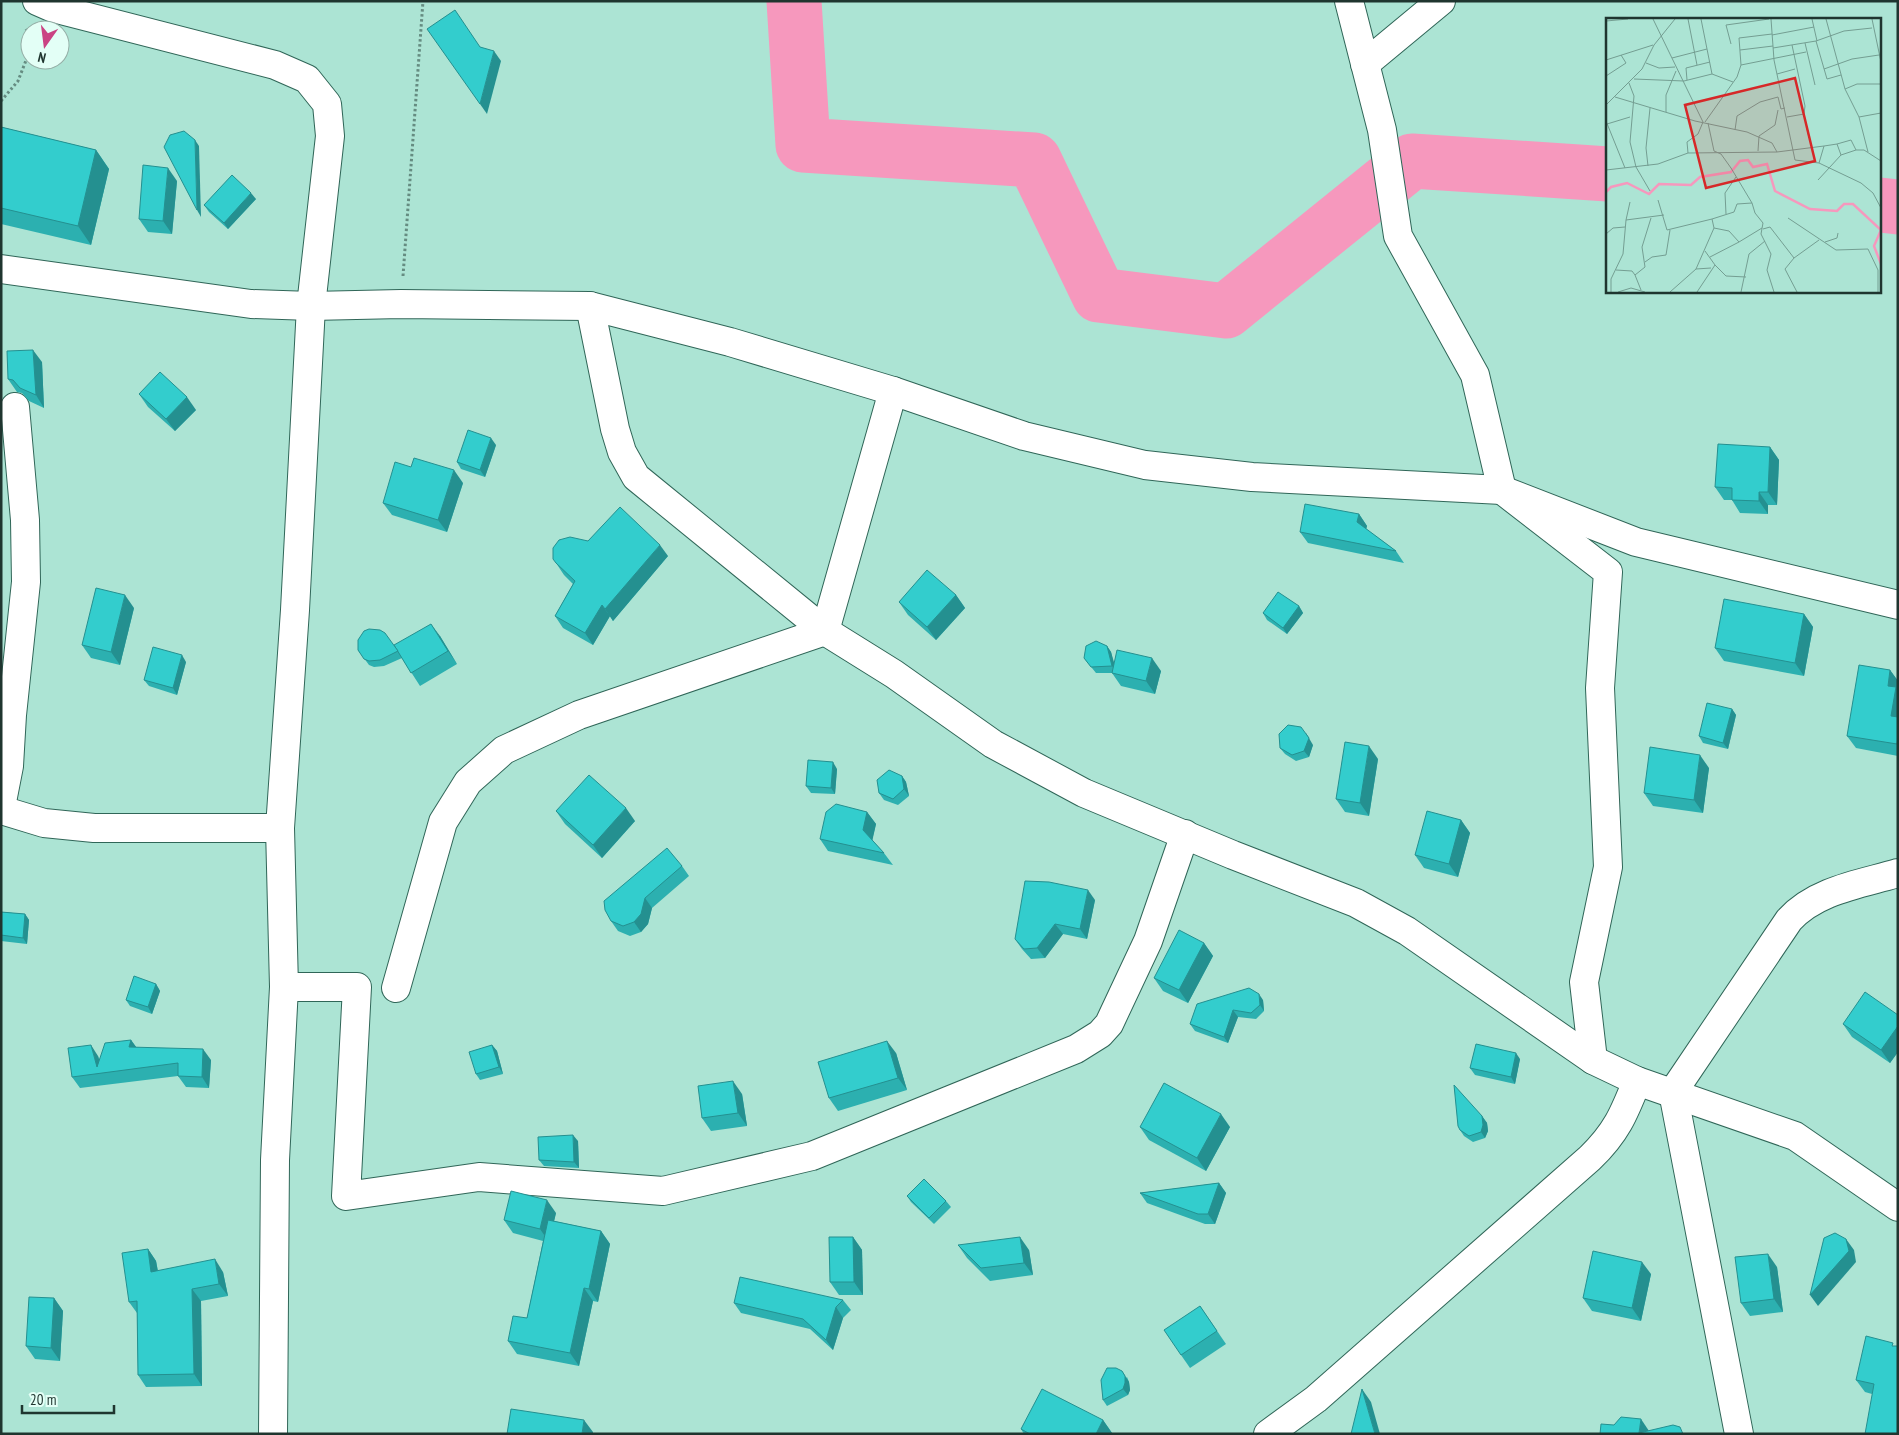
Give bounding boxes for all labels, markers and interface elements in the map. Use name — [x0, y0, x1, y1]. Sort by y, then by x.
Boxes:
inset map — [1606, 18, 1882, 292]
north arrow — [20, 20, 70, 70]
text: N — [36, 48, 48, 67]
scale bar — [22, 1382, 115, 1414]
text: 20 m — [30, 1390, 56, 1409]

